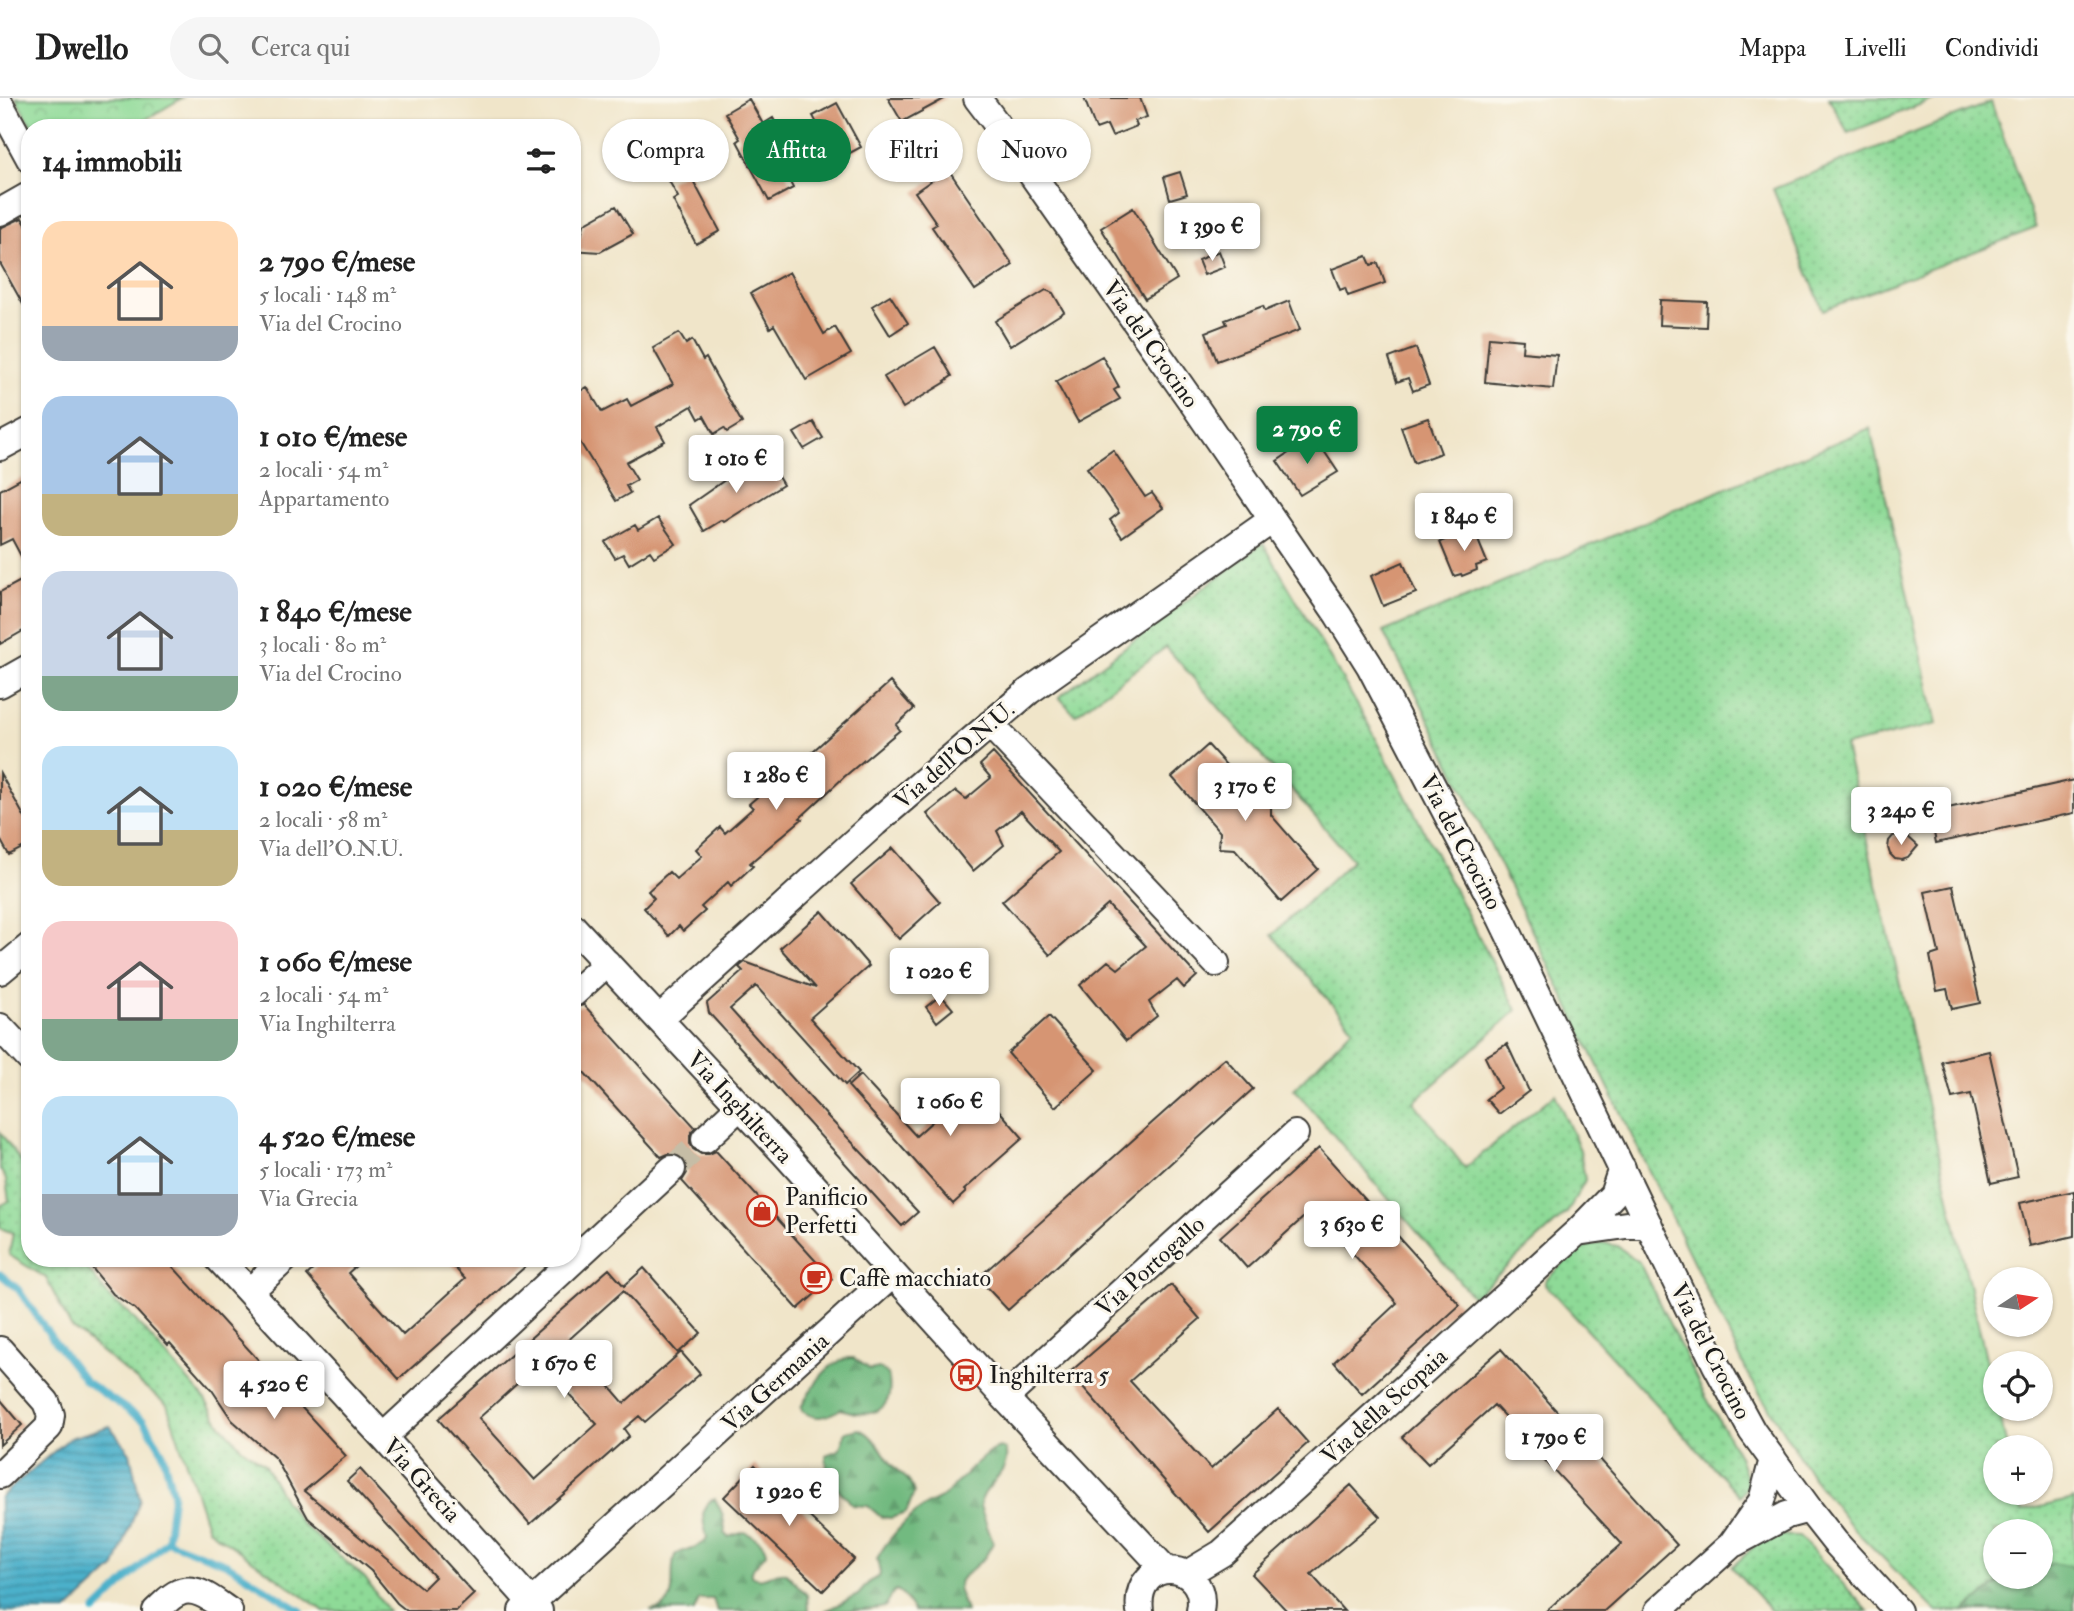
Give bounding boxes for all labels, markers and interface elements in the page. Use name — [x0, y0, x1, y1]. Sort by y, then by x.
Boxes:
search box — [170, 17, 660, 80]
text: Dwello — [35, 28, 128, 69]
icon: search — [194, 29, 232, 67]
text: Cerca qui — [250, 32, 351, 64]
text: Mappa — [1739, 33, 1806, 64]
text: Livelli — [1844, 33, 1907, 64]
text: Condividi — [1945, 33, 2039, 64]
chip: Compra — [602, 119, 729, 182]
chip: Affitta — [743, 119, 851, 182]
chip: Filtri — [865, 119, 963, 182]
chip: Nuovo — [977, 119, 1091, 182]
icon: filters — [522, 142, 560, 180]
text: 14 immobili — [42, 143, 182, 180]
pin: 1 390 € — [1147, 204, 1277, 263]
text: 1 390 € — [1180, 211, 1244, 240]
text: 2 790 €/mese — [259, 243, 415, 280]
icon: home — [98, 249, 182, 333]
street label: Via del Crocino — [1095, 274, 1206, 414]
text: 5 locali · 148 m² — [259, 280, 396, 309]
text: Via del Crocino — [259, 309, 402, 338]
pin: 2 790 € — [1242, 406, 1372, 466]
text: 2 790 € — [1273, 414, 1341, 443]
text: 1 010 €/mese — [259, 418, 407, 455]
icon: home — [98, 424, 182, 508]
pin: 1 010 € — [671, 436, 801, 495]
text: 1 010 € — [705, 443, 767, 472]
text: 2 locali · 54 m² — [259, 455, 388, 484]
text: Appartamento — [259, 484, 389, 513]
pin: 1 840 € — [1399, 494, 1529, 553]
text: 1 840 € — [1431, 501, 1497, 530]
text: 1 840 €/mese — [259, 593, 412, 630]
icon: home — [98, 599, 182, 683]
text: 3 locali · 80 m² — [259, 630, 386, 659]
text: Via del Crocino — [259, 659, 402, 688]
street label: Via dell'O.N.U. — [887, 694, 1021, 816]
pin: 1 280 € — [711, 752, 841, 812]
text: 1 280 € — [743, 760, 809, 789]
pin: 3 170 € — [1180, 764, 1310, 823]
text: 1 020 €/mese — [259, 768, 412, 805]
street label: Via del Crocino — [1412, 769, 1509, 915]
text: 3 170 € — [1214, 771, 1276, 800]
icon: home — [98, 774, 182, 858]
pin: 3 240 € — [1836, 788, 1966, 847]
text: 3 240 € — [1867, 795, 1935, 824]
text: 2 locali · 58 m² — [259, 805, 387, 834]
text: Via dell'O.N.U. — [259, 834, 403, 863]
text: 1 060 €/mese — [259, 943, 412, 980]
pin: 1 020 € — [874, 948, 1004, 1008]
icon: home — [98, 949, 182, 1033]
text: 1 020 € — [906, 956, 972, 985]
text: 2 locali · 54 m² — [259, 980, 388, 1009]
text: Via Inghilterra — [259, 1009, 396, 1038]
street label: Via Inghilterra — [680, 1045, 800, 1171]
pin: 1 060 € — [885, 1079, 1015, 1138]
text: 1 060 € — [917, 1086, 983, 1115]
text: 4 520 €/mese — [259, 1118, 415, 1155]
icon: home — [98, 1124, 182, 1208]
text: 5 locali · 173 m² — [259, 1155, 393, 1184]
place label: Panificio Perfetti — [785, 1182, 868, 1241]
text: Via Grecia — [259, 1184, 358, 1213]
shop icon: Panificio Perfetti — [745, 1194, 779, 1228]
pin: 3 630 € — [1287, 1202, 1417, 1261]
street label: Via Portogallo — [1089, 1209, 1212, 1324]
text: 3 630 € — [1320, 1209, 1384, 1238]
cafe icon: Caffè macchiato — [799, 1261, 833, 1295]
place label: Caffè macchiato — [839, 1263, 991, 1294]
north arrow — [1983, 1267, 2053, 1337]
map controls — [1983, 1267, 2053, 1589]
street label: Via del Crocino — [1663, 1278, 1758, 1425]
street label: Via Germania — [715, 1325, 837, 1439]
pin: 1 670 € — [499, 1340, 629, 1400]
street label: Via della Scopaia — [1315, 1341, 1455, 1471]
text: 1 670 € — [531, 1348, 597, 1377]
button: locate — [1983, 1351, 2053, 1421]
bus stop icon: Inghilterra 5 — [949, 1358, 983, 1392]
place label: Inghilterra 5 — [989, 1360, 1109, 1391]
pin: 4 520 € — [209, 1362, 339, 1421]
text: 4 520 € — [239, 1369, 309, 1398]
pin: 1 790 € — [1489, 1414, 1619, 1474]
text: 1 790 € — [1521, 1422, 1587, 1451]
street label: Via Grecia — [376, 1432, 468, 1530]
button: + — [1983, 1435, 2053, 1505]
pin: 1 920 € — [724, 1468, 854, 1528]
text: 1 920 € — [756, 1476, 822, 1505]
button: − — [1983, 1519, 2053, 1589]

